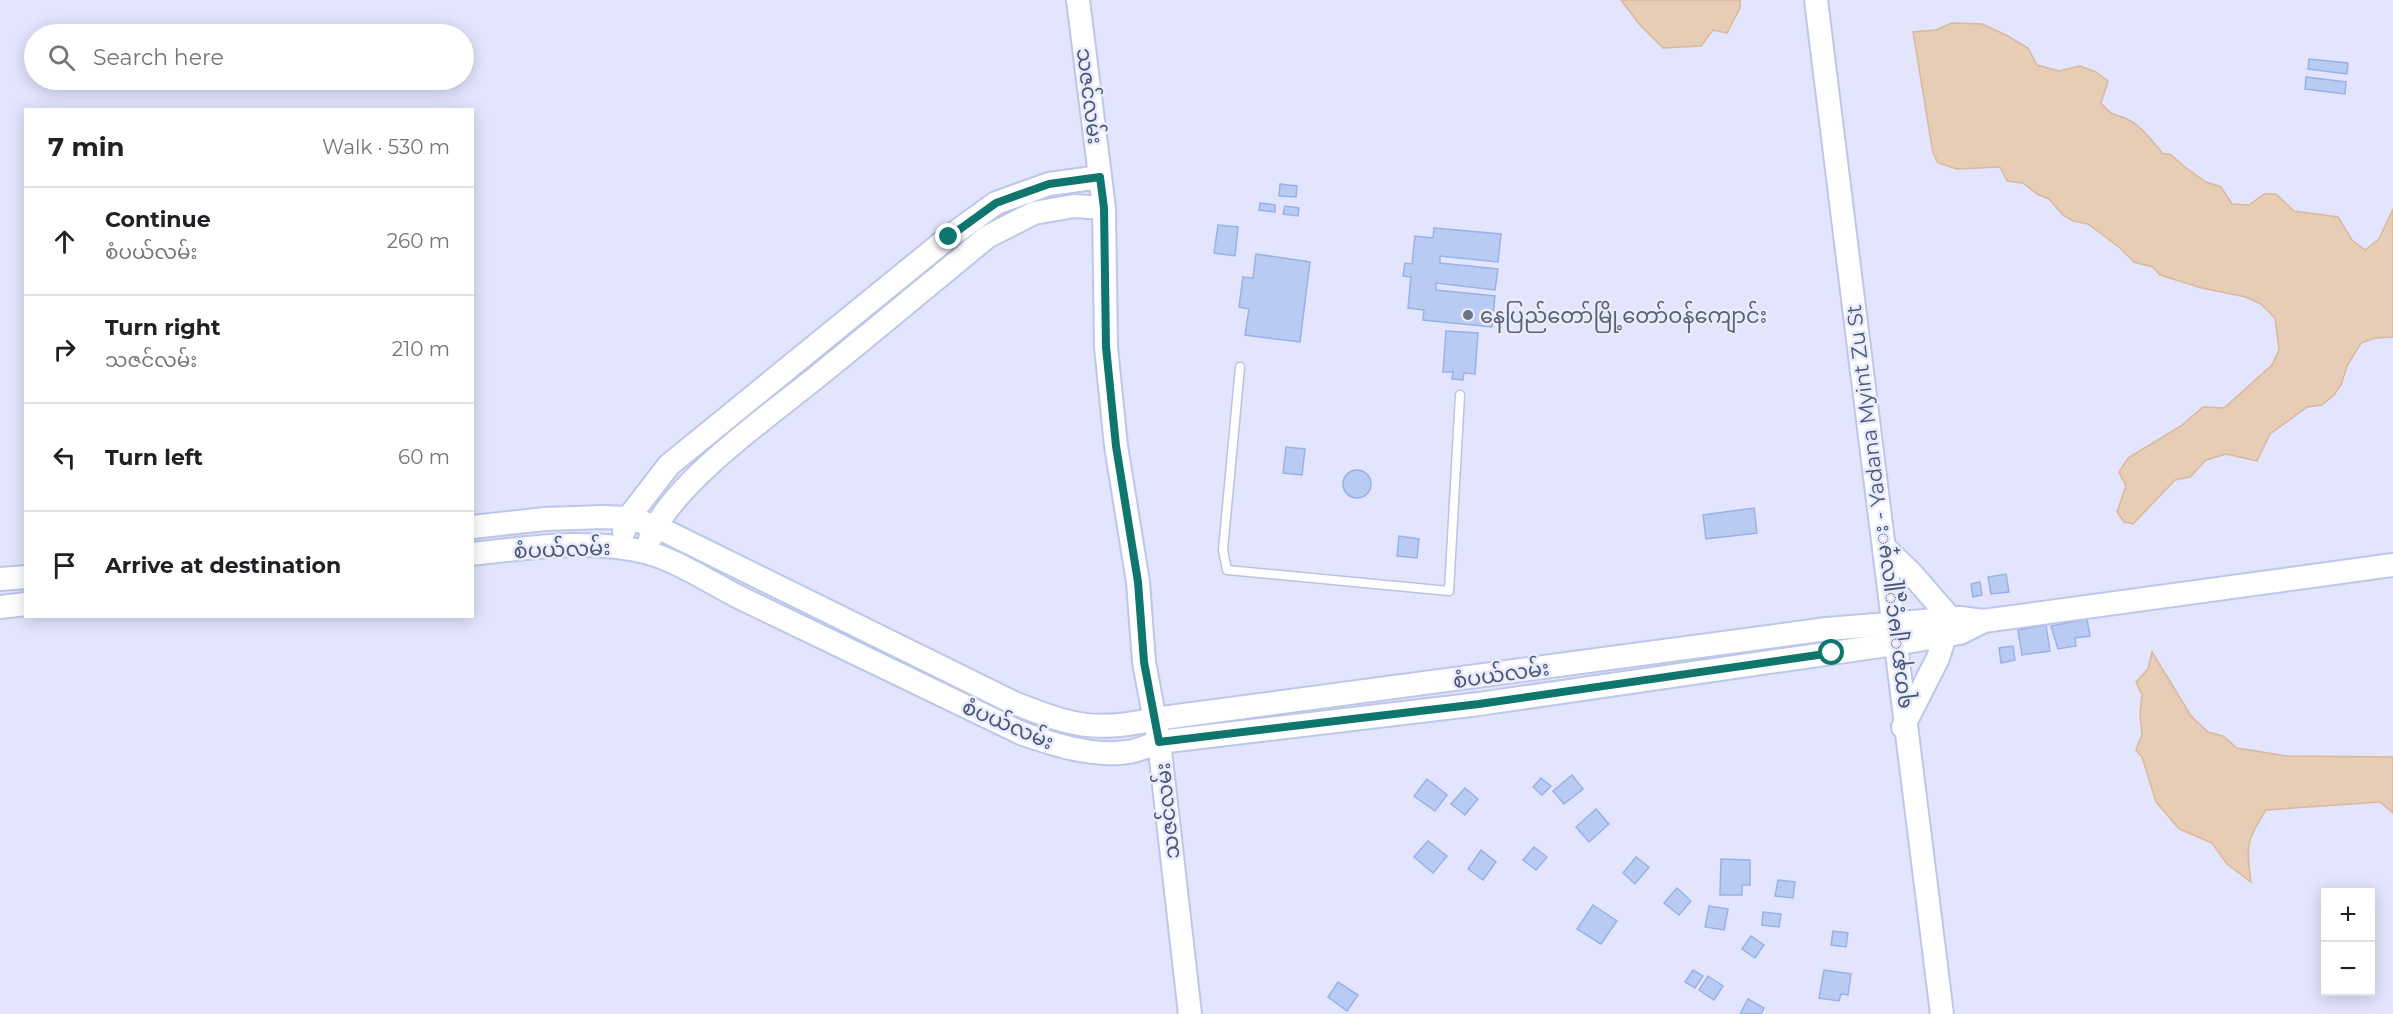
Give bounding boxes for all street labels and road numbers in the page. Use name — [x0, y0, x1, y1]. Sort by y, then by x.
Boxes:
street label: သဇင်လမ်း — [1072, 46, 1111, 146]
street label: ရတနာျမင့္ဇူလမ္း - Yadana Myint Zu St — [1841, 303, 1921, 711]
street label: စံပယ်လမ်း — [513, 532, 611, 563]
street label: စံပယ်လမ်း — [1451, 652, 1551, 693]
street label: စံပယ်လမ်း — [958, 691, 1059, 754]
street label: သဇင်လမ်း — [1147, 762, 1184, 861]

